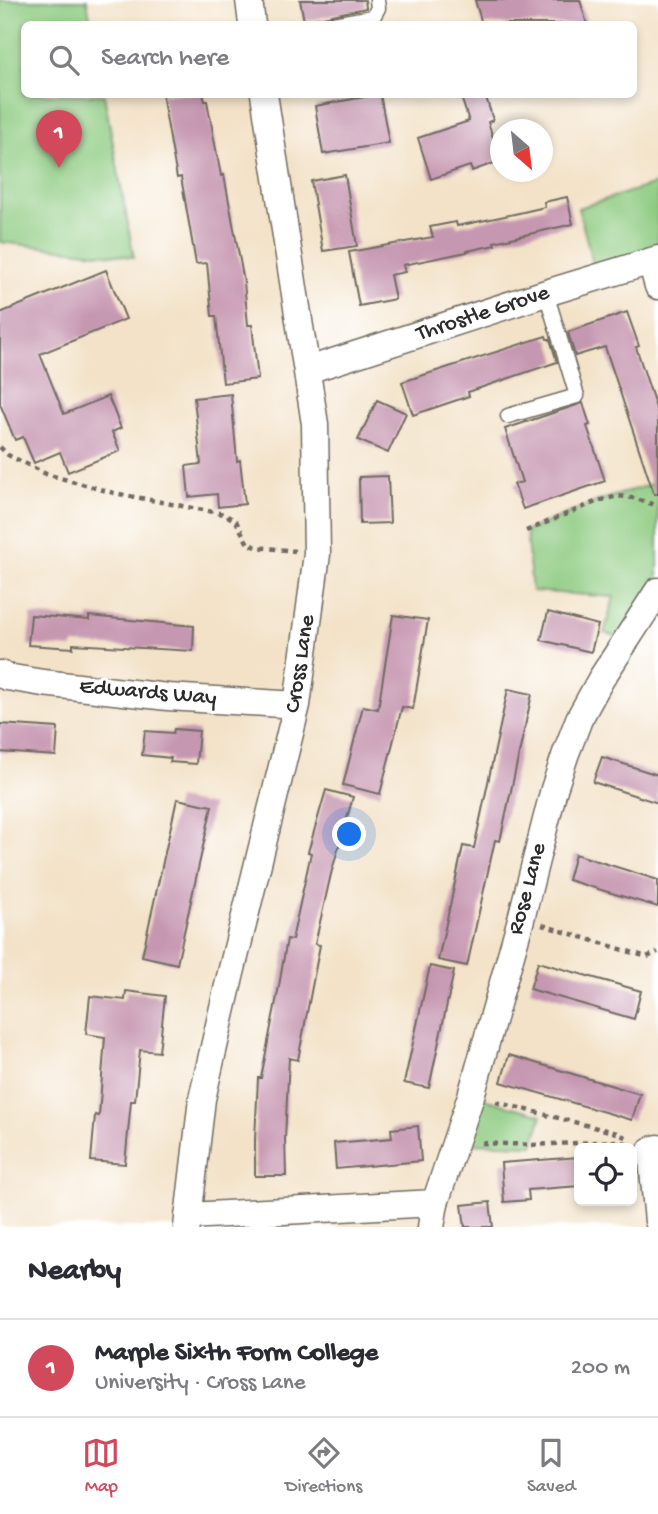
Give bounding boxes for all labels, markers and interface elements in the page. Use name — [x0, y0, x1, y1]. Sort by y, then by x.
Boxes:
search box — [21, 21, 637, 98]
icon: search — [45, 41, 83, 79]
text: Search here — [101, 44, 229, 75]
pin: 1 — [36, 110, 82, 168]
north arrow — [490, 119, 553, 182]
street label: Throstle Grove — [411, 279, 554, 349]
street label: Cross Lane — [280, 612, 322, 715]
street label: Edwards Way — [78, 674, 218, 712]
your location — [332, 817, 366, 851]
street label: Rose Lane — [503, 839, 553, 938]
map controls — [574, 1143, 637, 1206]
button: locate — [574, 1143, 637, 1206]
text: Nearby — [28, 1255, 121, 1290]
text: Marple Sixth Form College — [95, 1339, 378, 1370]
text: 1 — [46, 1355, 56, 1382]
text: 200 m — [571, 1355, 630, 1382]
text: University · Cross Lane — [95, 1370, 306, 1397]
tab: Map — [82, 1434, 120, 1499]
tab: Directions — [285, 1434, 362, 1499]
tab: Saved — [527, 1434, 576, 1499]

